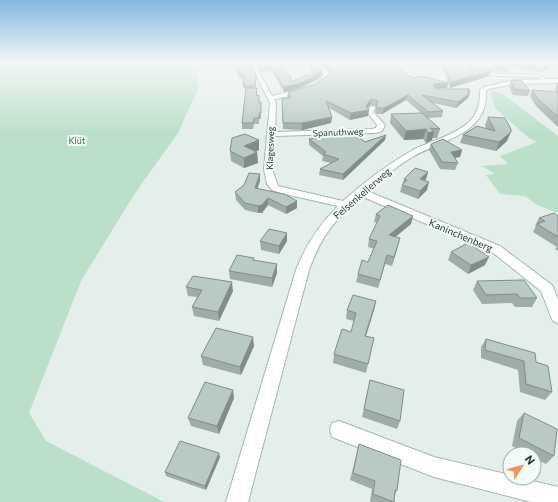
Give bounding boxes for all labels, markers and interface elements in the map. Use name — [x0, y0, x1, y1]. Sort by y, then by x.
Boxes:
street label: Klagesweg — [264, 126, 276, 170]
street label: Spanuthweg — [312, 126, 364, 138]
park label: Klüt — [68, 135, 86, 146]
street label: Felsenkellerweg — [331, 164, 394, 221]
street label: Kaninchenberg — [427, 216, 495, 254]
north arrow — [502, 446, 542, 486]
text: N — [523, 452, 538, 467]

